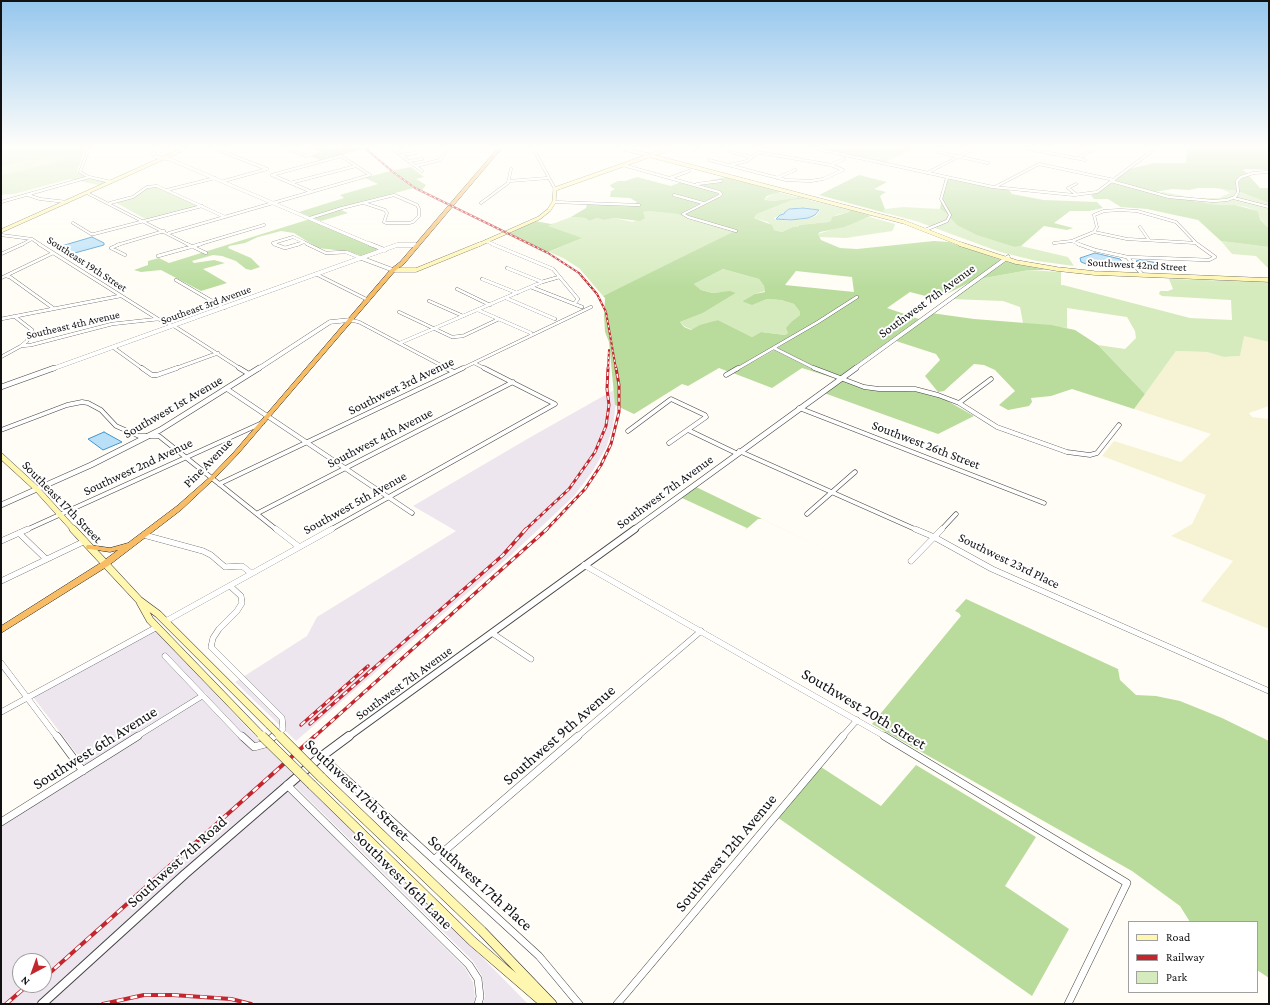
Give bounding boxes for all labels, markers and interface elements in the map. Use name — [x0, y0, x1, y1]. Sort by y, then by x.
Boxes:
street label: Southeast 19th Street — [45, 233, 129, 295]
street label: Southwest 42nd Street — [1087, 256, 1187, 274]
street label: Southwest 7th Avenue — [876, 261, 978, 341]
street label: Southeast 3rd Avenue — [159, 283, 253, 327]
street label: Southeast 4th Avenue — [25, 308, 121, 342]
street label: Southwest 3rd Avenue — [346, 354, 456, 418]
street label: Southwest 1st Avenue — [121, 372, 225, 442]
street label: Southwest 4th Avenue — [325, 405, 435, 471]
street label: Southwest 26th Street — [870, 417, 982, 473]
street label: Southwest 2nd Avenue — [81, 435, 195, 499]
street label: Pine Avenue — [180, 435, 236, 491]
street label: Southwest 7th Avenue — [614, 452, 716, 532]
street label: Southeast 17th Street — [19, 457, 105, 547]
street label: Southwest 5th Avenue — [301, 468, 409, 538]
street label: Southwest 23rd Place — [956, 530, 1062, 592]
street label: Southwest 7th Avenue — [353, 643, 455, 723]
street label: Southwest 20th Street — [798, 664, 930, 754]
street label: Southwest 9th Avenue — [499, 681, 619, 789]
street label: Southwest 6th Avenue — [29, 702, 161, 794]
street label: Southwest 17th Street — [301, 735, 413, 845]
street label: Southwest 12th Avenue — [671, 790, 781, 916]
street label: Southwest 7th Road — [123, 812, 231, 912]
street label: Southwest 16th Lane — [349, 826, 457, 934]
street label: Southwest 17th Place — [424, 831, 536, 935]
legend — [1128, 921, 1258, 993]
text: Road — [1166, 930, 1190, 944]
text: Railway — [1166, 950, 1204, 964]
north arrow — [12, 953, 52, 993]
text: Park — [1166, 970, 1187, 984]
text: N — [18, 974, 32, 988]

